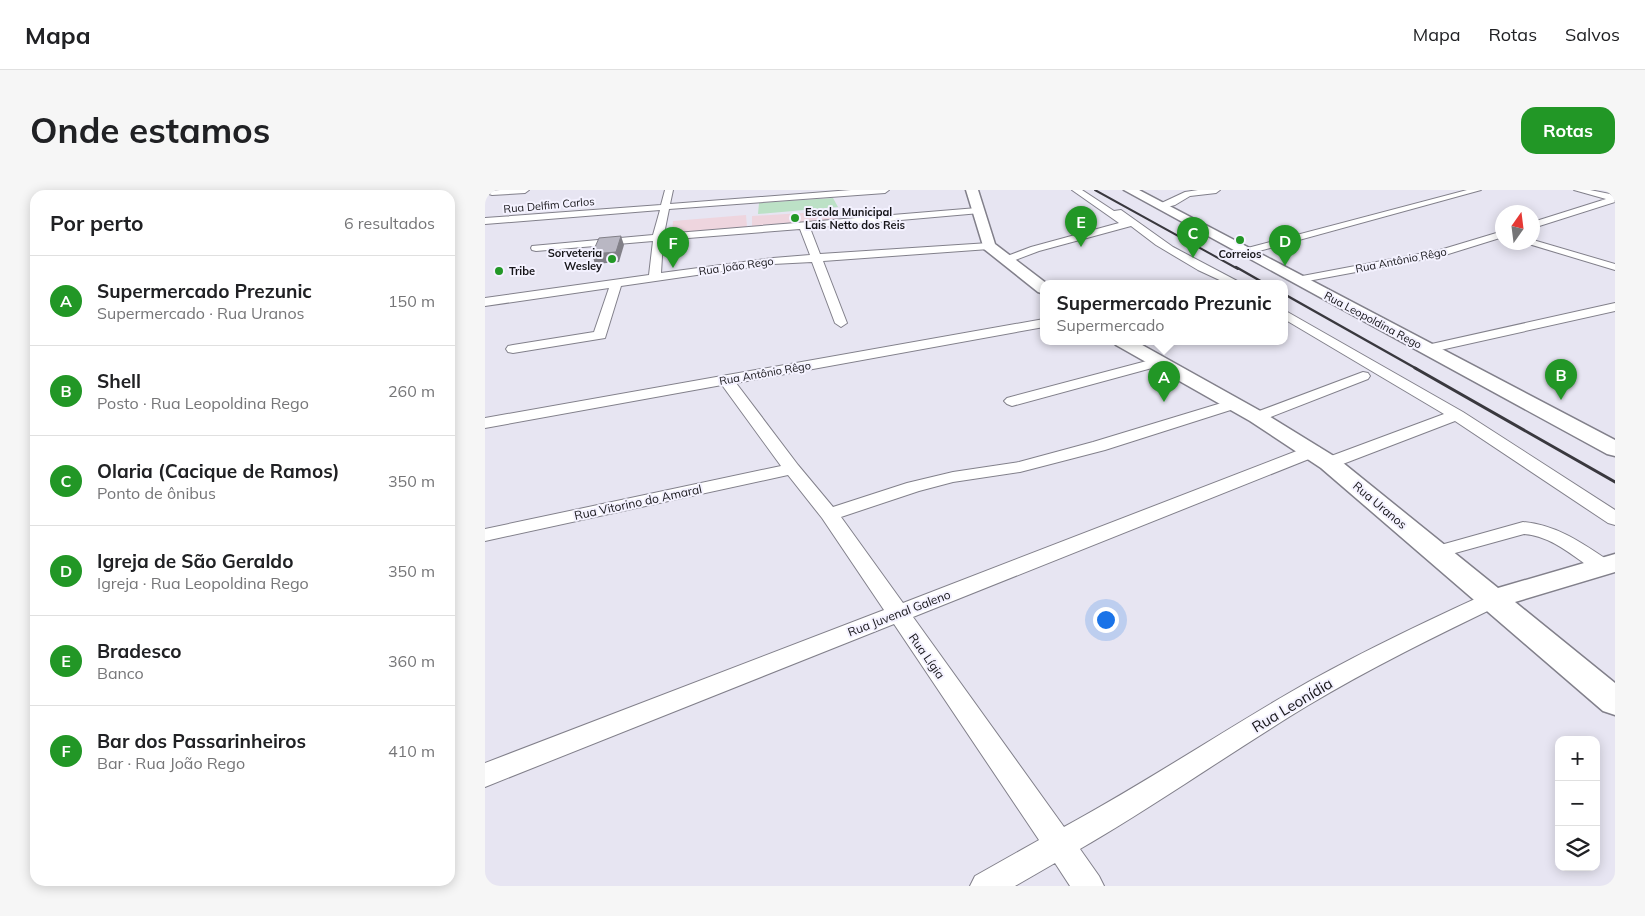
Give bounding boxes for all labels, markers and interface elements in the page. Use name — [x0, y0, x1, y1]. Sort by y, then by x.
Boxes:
text: Mapa — [25, 20, 91, 50]
text: Mapa — [1413, 23, 1461, 46]
text: Rotas — [1489, 23, 1537, 46]
text: Salvos — [1565, 23, 1620, 46]
button: Rotas — [1521, 107, 1615, 154]
text: Onde estamos — [30, 108, 270, 152]
street label: Rua Delfim Carlos — [503, 194, 595, 216]
place label: Escola Municipal Lais Netto dos Reis — [805, 205, 906, 232]
north arrow — [1495, 205, 1540, 250]
pin: E — [1065, 206, 1097, 247]
text: Por perto — [50, 210, 144, 236]
marker: Escola Municipal Lais Netto dos Reis — [789, 212, 801, 224]
text: 6 resultados — [344, 213, 435, 233]
pin: C — [1177, 217, 1209, 258]
pin: D — [1269, 225, 1301, 266]
pin: F — [657, 227, 689, 268]
marker: Correios — [1234, 234, 1246, 246]
street label: Rua Antônio Rêgo — [1354, 244, 1448, 276]
place label: Sorveteria Wesley — [548, 246, 602, 273]
place label: Correios — [1218, 247, 1262, 261]
marker: Sorveteria Wesley — [606, 253, 618, 265]
street label: Rua João Rego — [698, 254, 774, 278]
place label: Tribe — [509, 264, 535, 278]
marker: Tribe — [493, 265, 505, 277]
text: Supermercado Prezunic — [97, 279, 312, 303]
popup — [1040, 280, 1288, 345]
street label: Rua Leopoldina Rego — [1322, 288, 1424, 352]
text: A — [60, 291, 72, 311]
text: 150 m — [388, 291, 435, 311]
text: Supermercado Prezunic — [1057, 291, 1271, 315]
text: Supermercado · Rua Uranos — [97, 303, 305, 323]
text: Supermercado — [1057, 315, 1164, 335]
street label: Rua Antônio Rêgo — [718, 358, 812, 388]
pin: B — [1545, 359, 1577, 400]
pin: A — [1148, 361, 1180, 402]
text: Shell — [97, 369, 141, 393]
text: B — [60, 381, 72, 401]
text: 260 m — [388, 381, 435, 401]
text: Posto · Rua Leopoldina Rego — [97, 393, 309, 413]
text: Olaria (Cacique de Ramos) — [97, 459, 339, 483]
text: C — [61, 471, 71, 491]
text: 350 m — [388, 471, 435, 491]
street label: Rua Uranos — [1350, 478, 1410, 532]
street label: Rua Vitorino do Amaral — [573, 481, 703, 523]
text: Ponto de ônibus — [97, 483, 216, 503]
text: Igreja de São Geraldo — [97, 549, 293, 573]
text: D — [60, 561, 72, 581]
text: 350 m — [388, 561, 435, 581]
text: Igreja · Rua Leopoldina Rego — [97, 573, 309, 593]
street label: Rua Juvenal Galeno — [846, 586, 953, 639]
your location — [1093, 607, 1119, 633]
street label: Rua Lígia — [906, 630, 948, 682]
text: Bradesco — [97, 639, 182, 663]
text: E — [61, 651, 71, 671]
text: 360 m — [388, 651, 435, 671]
text: Banco — [97, 663, 144, 683]
street label: Rua Leonídia — [1248, 673, 1336, 737]
text: Bar dos Passarinheiros — [97, 729, 306, 753]
map controls — [1555, 736, 1600, 871]
button: + — [1555, 736, 1600, 781]
text: F — [61, 741, 71, 761]
text: 410 m — [388, 741, 435, 761]
text: Bar · Rua João Rego — [97, 753, 245, 773]
button: − — [1555, 781, 1600, 826]
button: layers — [1555, 826, 1600, 871]

